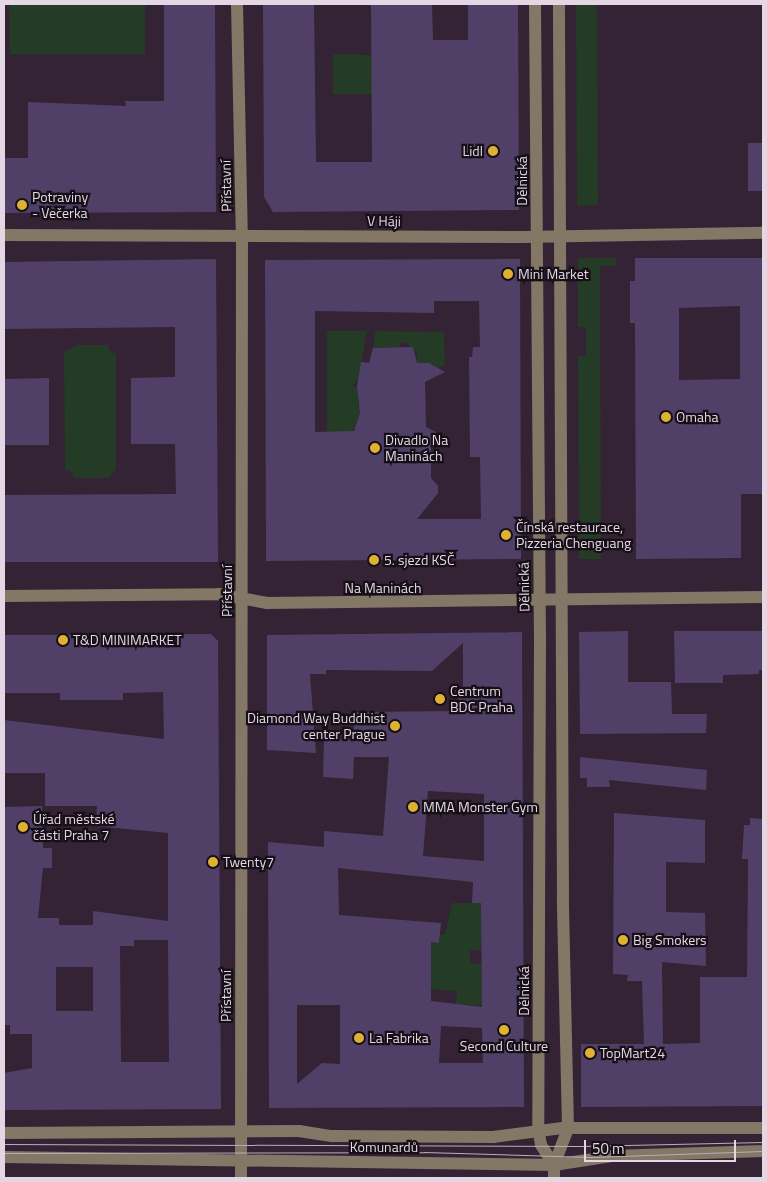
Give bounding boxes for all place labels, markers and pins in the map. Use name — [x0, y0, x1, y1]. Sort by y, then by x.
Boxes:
place label: Lidl — [463, 143, 483, 159]
marker: Lidl — [487, 145, 499, 157]
place label: Potraviny - Večerka — [32, 189, 88, 222]
marker: Potraviny - Večerka — [16, 199, 28, 211]
place label: Mini Market — [518, 266, 589, 282]
marker: Mini Market — [502, 268, 514, 280]
place label: Omaha — [676, 409, 718, 425]
marker: Omaha — [660, 411, 672, 423]
place label: Divadlo Na Maninách — [385, 432, 448, 464]
marker: Divadlo Na Maninách — [369, 442, 381, 454]
place label: Čínská restaurace, Pizzeria Chenguang — [516, 519, 631, 552]
marker: Čínská restaurace, Pizzeria Chenguang — [500, 529, 512, 541]
place label: 5. sjezd KSČ — [384, 552, 455, 568]
marker: 5. sjezd KSČ — [368, 554, 380, 566]
place label: T&D MINIMARKET — [73, 632, 182, 648]
marker: T&D MINIMARKET — [57, 634, 69, 646]
place label: Centrum BDC Praha — [450, 683, 513, 716]
marker: Centrum BDC Praha — [434, 693, 446, 705]
place label: Diamond Way Buddhist center Prague — [247, 710, 385, 742]
marker: Diamond Way Buddhist center Prague — [389, 720, 401, 732]
place label: MMA Monster Gym — [423, 799, 538, 815]
marker: MMA Monster Gym — [407, 801, 419, 813]
place label: Úřad městské části Praha 7 — [33, 811, 115, 844]
marker: Úřad městské části Praha 7 — [17, 821, 29, 833]
place label: Twenty7 — [223, 854, 274, 870]
marker: Twenty7 — [207, 856, 219, 868]
place label: Big Smokers — [633, 932, 707, 948]
marker: Big Smokers — [617, 934, 629, 946]
marker: Second Culture — [498, 1024, 510, 1036]
place label: La Fabrika — [369, 1030, 429, 1046]
marker: La Fabrika — [353, 1032, 365, 1044]
place label: Second Culture — [460, 1038, 548, 1054]
place label: TopMart24 — [600, 1045, 665, 1061]
marker: TopMart24 — [584, 1047, 596, 1059]

